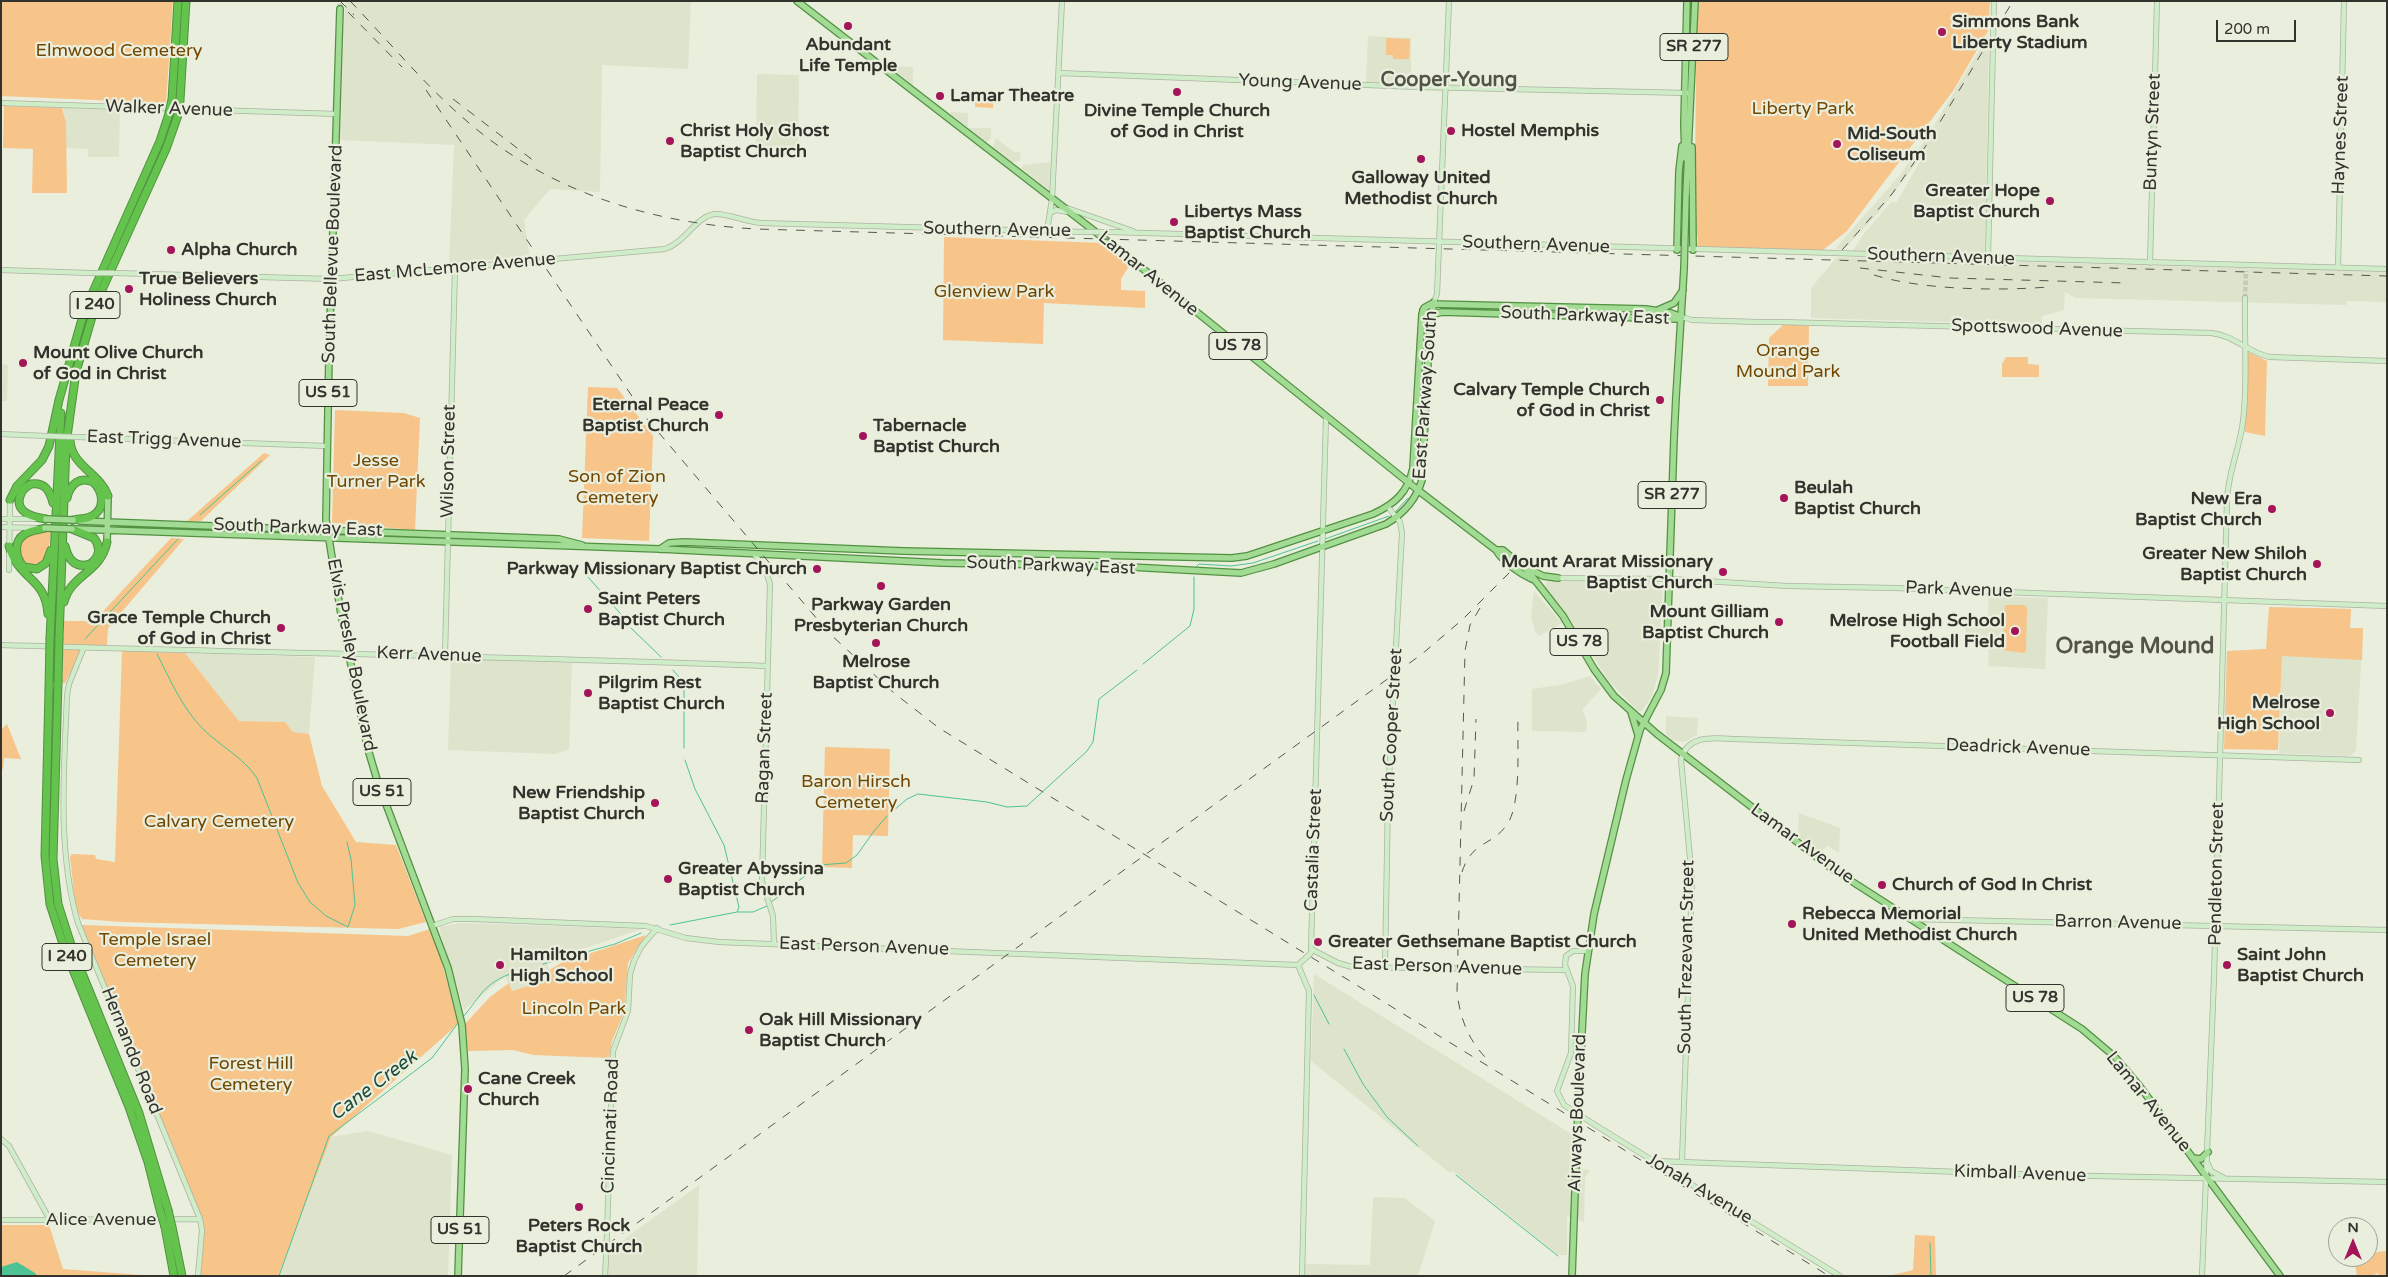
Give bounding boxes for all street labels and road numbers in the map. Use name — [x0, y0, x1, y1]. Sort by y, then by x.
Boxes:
road number: SR 277 — [1660, 34, 1728, 61]
street label: Young Avenue — [1238, 70, 1362, 96]
street label: Buntyn Street — [2140, 73, 2166, 191]
street label: Haynes Street — [2328, 75, 2354, 195]
street label: Walker Avenue — [105, 96, 233, 122]
street label: South Bellevue Boulevard — [318, 144, 348, 364]
street label: Southern Avenue — [923, 218, 1071, 242]
street label: Lamar Avenue — [1093, 227, 1203, 321]
street label: Southern Avenue — [1462, 232, 1610, 258]
street label: Southern Avenue — [1867, 244, 2015, 270]
street label: East McLemore Avenue — [353, 248, 557, 288]
road number: I 240 — [70, 292, 120, 318]
street label: South Parkway East — [1500, 302, 1670, 330]
street label: East Parkway South — [1409, 310, 1443, 480]
street label: Spottswood Avenue — [1951, 315, 2123, 343]
road number: US 78 — [1209, 332, 1267, 360]
road number: US 51 — [299, 379, 357, 406]
street label: Wilson Street — [437, 404, 461, 518]
street label: East Trigg Avenue — [86, 427, 242, 453]
road number: SR 277 — [1638, 482, 1706, 508]
street label: South Parkway East — [213, 514, 383, 542]
street label: South Parkway East — [966, 552, 1136, 580]
street label: Elvis Presley Boulevard — [322, 557, 380, 753]
street label: Park Avenue — [1905, 577, 2013, 603]
road number: US 78 — [1550, 628, 1608, 656]
street label: Kerr Avenue — [376, 642, 482, 668]
street label: South Cooper Street — [1377, 647, 1407, 823]
street label: Ragan Street — [752, 692, 778, 804]
street label: Deadrick Avenue — [1945, 735, 2091, 761]
road number: US 51 — [353, 779, 411, 806]
street label: Castalia Street — [1301, 788, 1327, 912]
street label: Lamar Avenue — [1746, 799, 1858, 889]
street label: Pendleton Street — [2205, 802, 2229, 946]
street label: South Trezevant Street — [1675, 860, 1699, 1054]
street label: Barron Avenue — [2054, 911, 2182, 935]
street label: East Person Avenue — [779, 933, 949, 961]
road number: I 240 — [42, 944, 92, 970]
street label: East Person Avenue — [1352, 953, 1522, 981]
road number: US 78 — [2006, 984, 2064, 1011]
street label: Hernando Road — [96, 985, 166, 1117]
street label: Airways Boulevard — [1564, 1034, 1592, 1192]
street label: Lamar Avenue — [2101, 1047, 2195, 1157]
street label: Cincinnati Road — [598, 1058, 624, 1194]
street label: Jonah Avenue — [1642, 1149, 1756, 1229]
street label: Kimball Avenue — [1953, 1161, 2087, 1187]
street label: Alice Avenue — [45, 1209, 157, 1231]
road number: US 51 — [431, 1216, 489, 1244]

